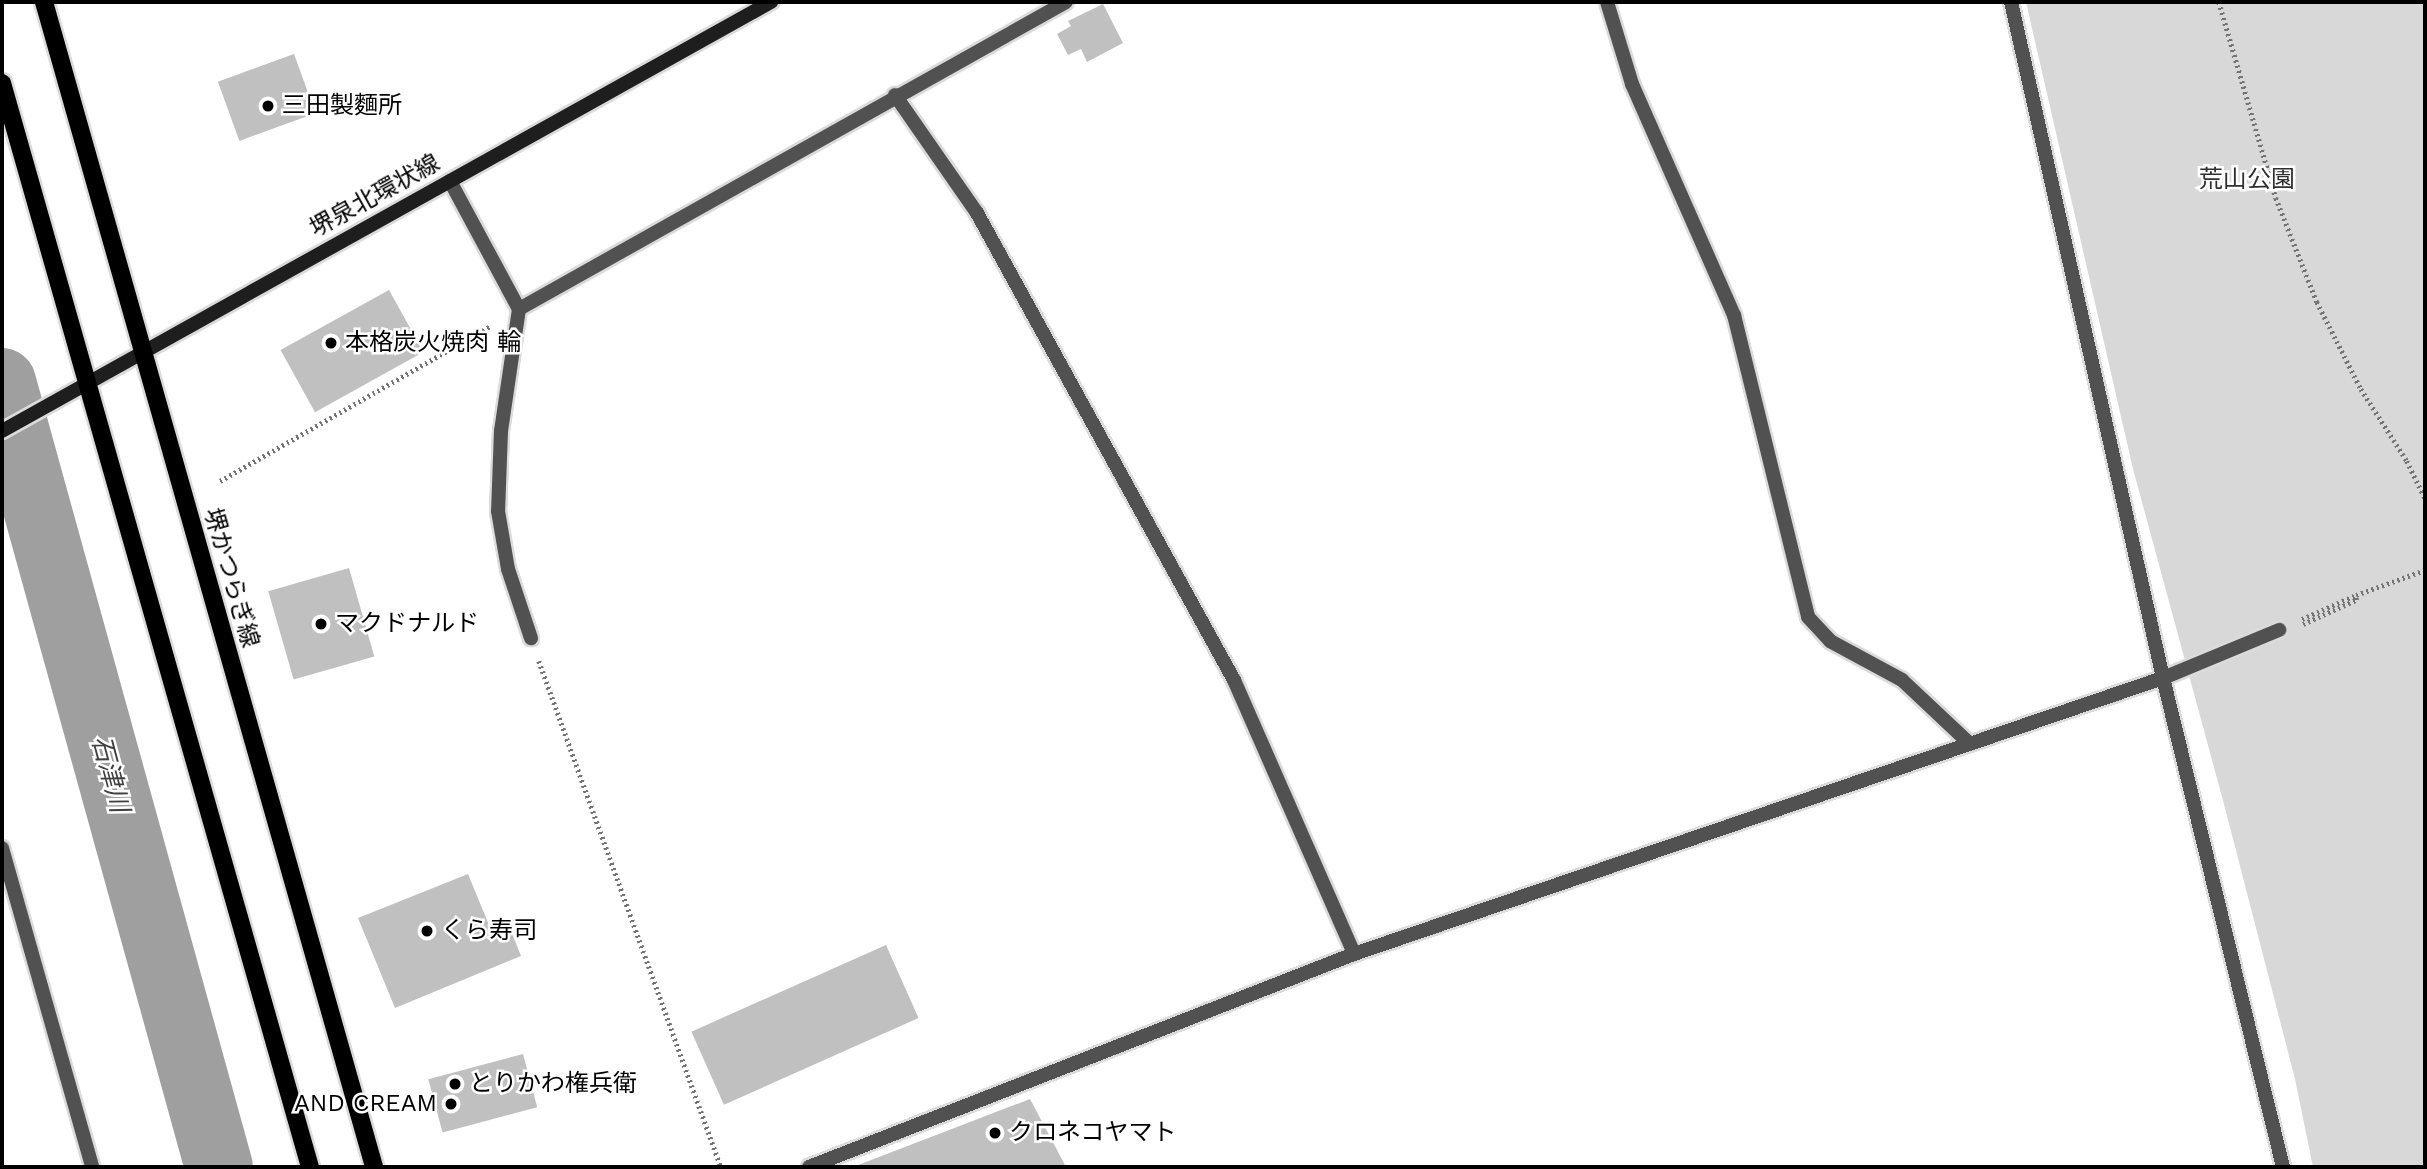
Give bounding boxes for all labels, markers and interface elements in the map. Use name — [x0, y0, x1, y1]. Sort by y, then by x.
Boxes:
place label: 三田製麵所 — [282, 92, 402, 120]
marker: 三田製麵所 — [260, 98, 276, 114]
street label: 堺泉北環状線 — [305, 148, 445, 244]
park label: 荒山公園 — [2199, 166, 2295, 194]
place label: 本格炭火焼肉 輪 — [345, 329, 521, 357]
marker: 本格炭火焼肉 輪 — [323, 335, 339, 351]
street label: 堺かつらぎ線 — [197, 505, 265, 651]
place label: マクドナルド — [335, 610, 479, 638]
marker: マクドナルド — [313, 616, 329, 632]
water label: 石津川 — [85, 732, 135, 816]
place label: くら寿司 — [441, 917, 537, 945]
marker: くら寿司 — [419, 923, 435, 939]
place label: とりかわ権兵衛 — [469, 1070, 637, 1098]
marker: とりかわ権兵衛 — [447, 1076, 463, 1092]
place label: AND CREAM — [294, 1090, 437, 1118]
marker: AND CREAM — [443, 1096, 459, 1112]
place label: クロネコヤマト — [1009, 1119, 1177, 1147]
marker: クロネコヤマト — [987, 1125, 1003, 1141]

